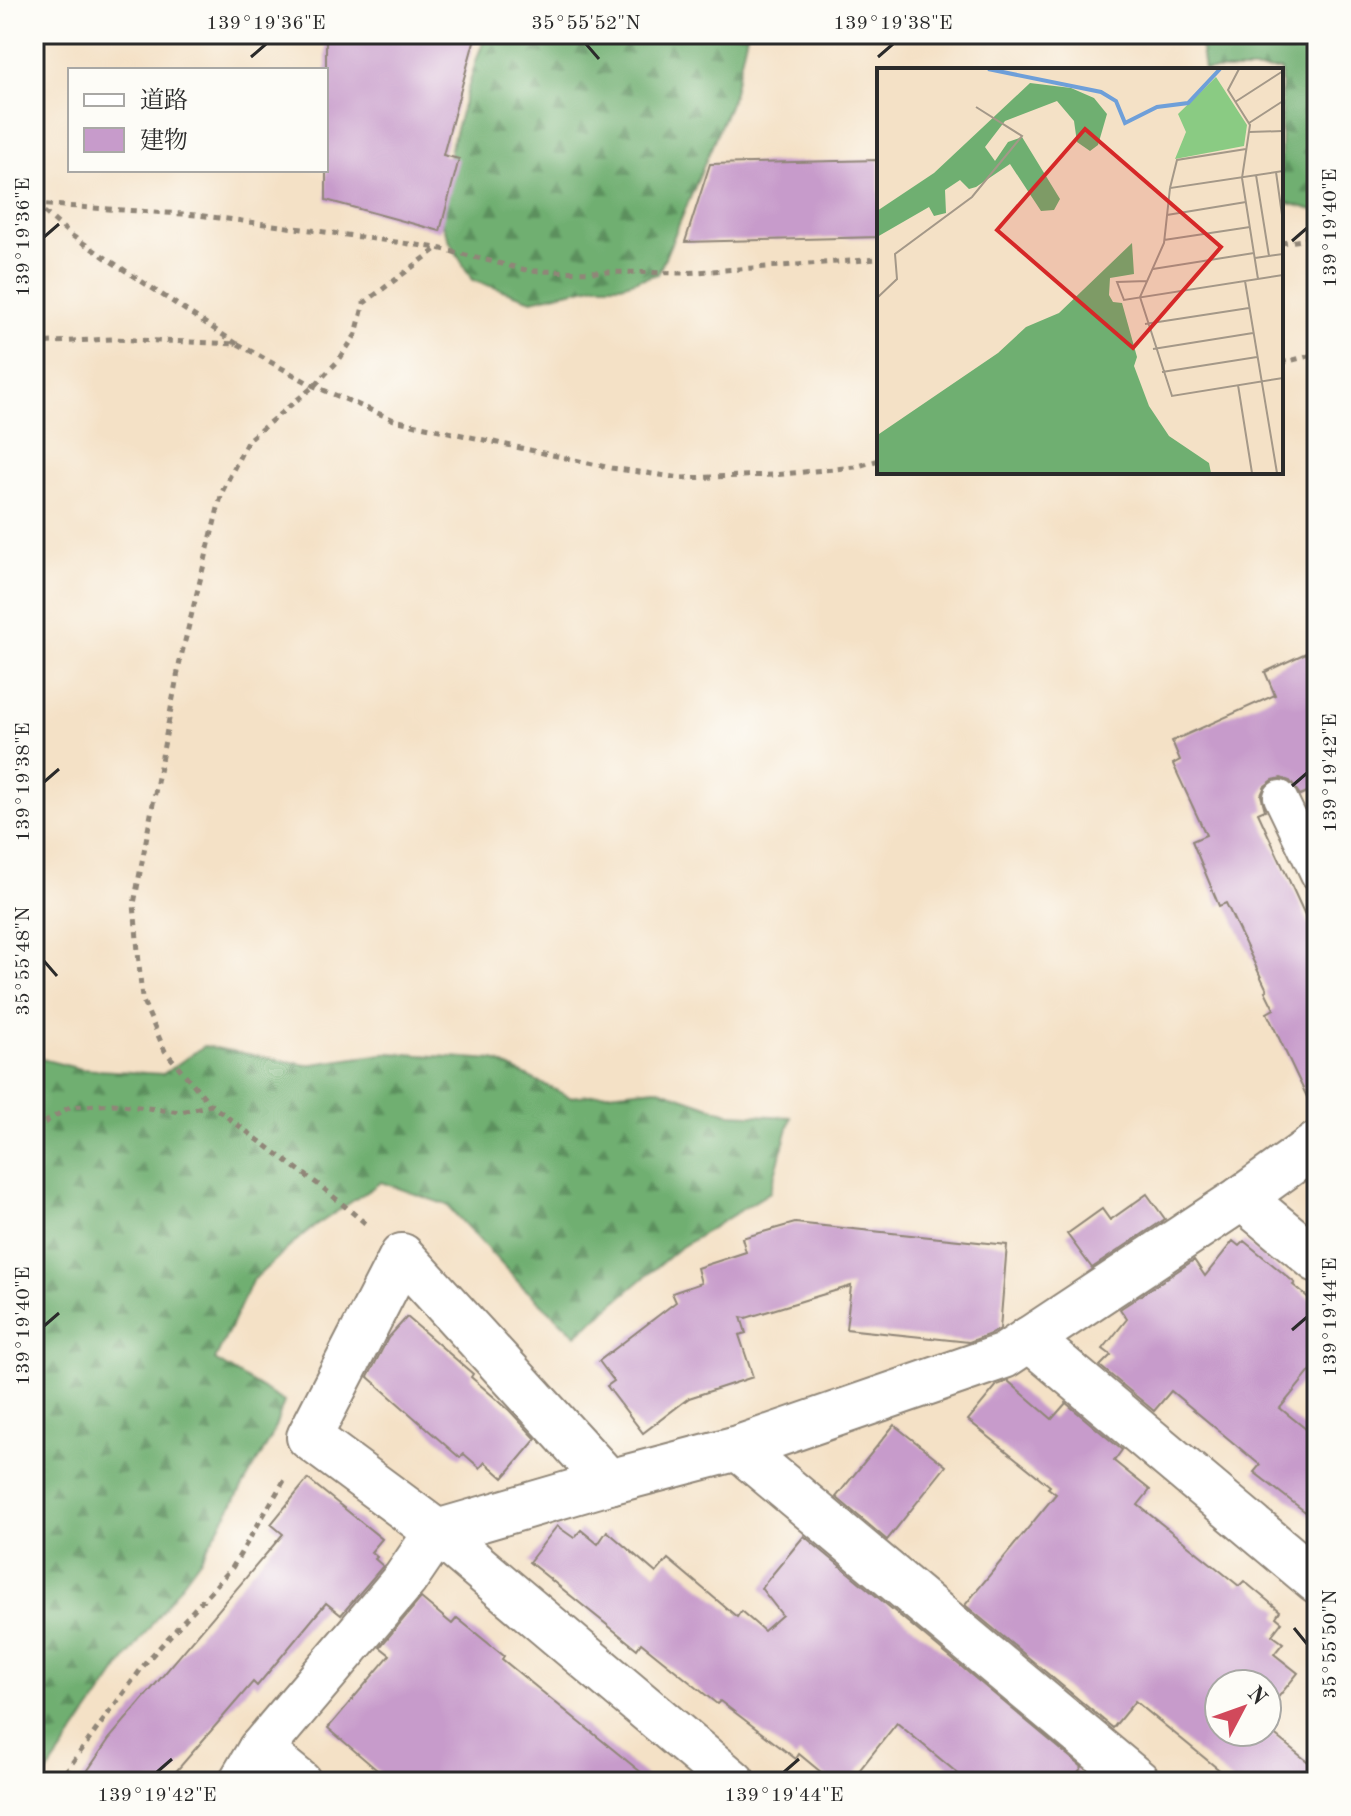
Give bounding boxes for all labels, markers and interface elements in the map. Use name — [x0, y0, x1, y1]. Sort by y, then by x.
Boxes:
text: 139°19'36"E — [206, 14, 326, 34]
text: 35°55'52"N — [531, 14, 641, 34]
text: 139°19'38"E — [833, 14, 953, 34]
legend — [68, 68, 328, 172]
inset map — [877, 68, 1283, 474]
text: 道路 — [140, 87, 188, 114]
text: 建物 — [140, 127, 188, 154]
text: 139°19'40"E — [1321, 168, 1341, 288]
text: 139°19'36"E — [14, 177, 34, 297]
text: 139°19'42"E — [1321, 713, 1341, 833]
text: 139°19'38"E — [14, 722, 34, 842]
text: 35°55'48"N — [14, 906, 34, 1016]
text: 139°19'44"E — [1321, 1257, 1341, 1377]
text: 139°19'40"E — [14, 1266, 34, 1386]
text: 35°55'50"N — [1321, 1589, 1341, 1699]
north arrow — [1203, 1668, 1283, 1748]
text: N — [1243, 1683, 1271, 1710]
text: 139°19'42"E — [97, 1786, 217, 1806]
text: 139°19'44"E — [724, 1786, 844, 1806]

